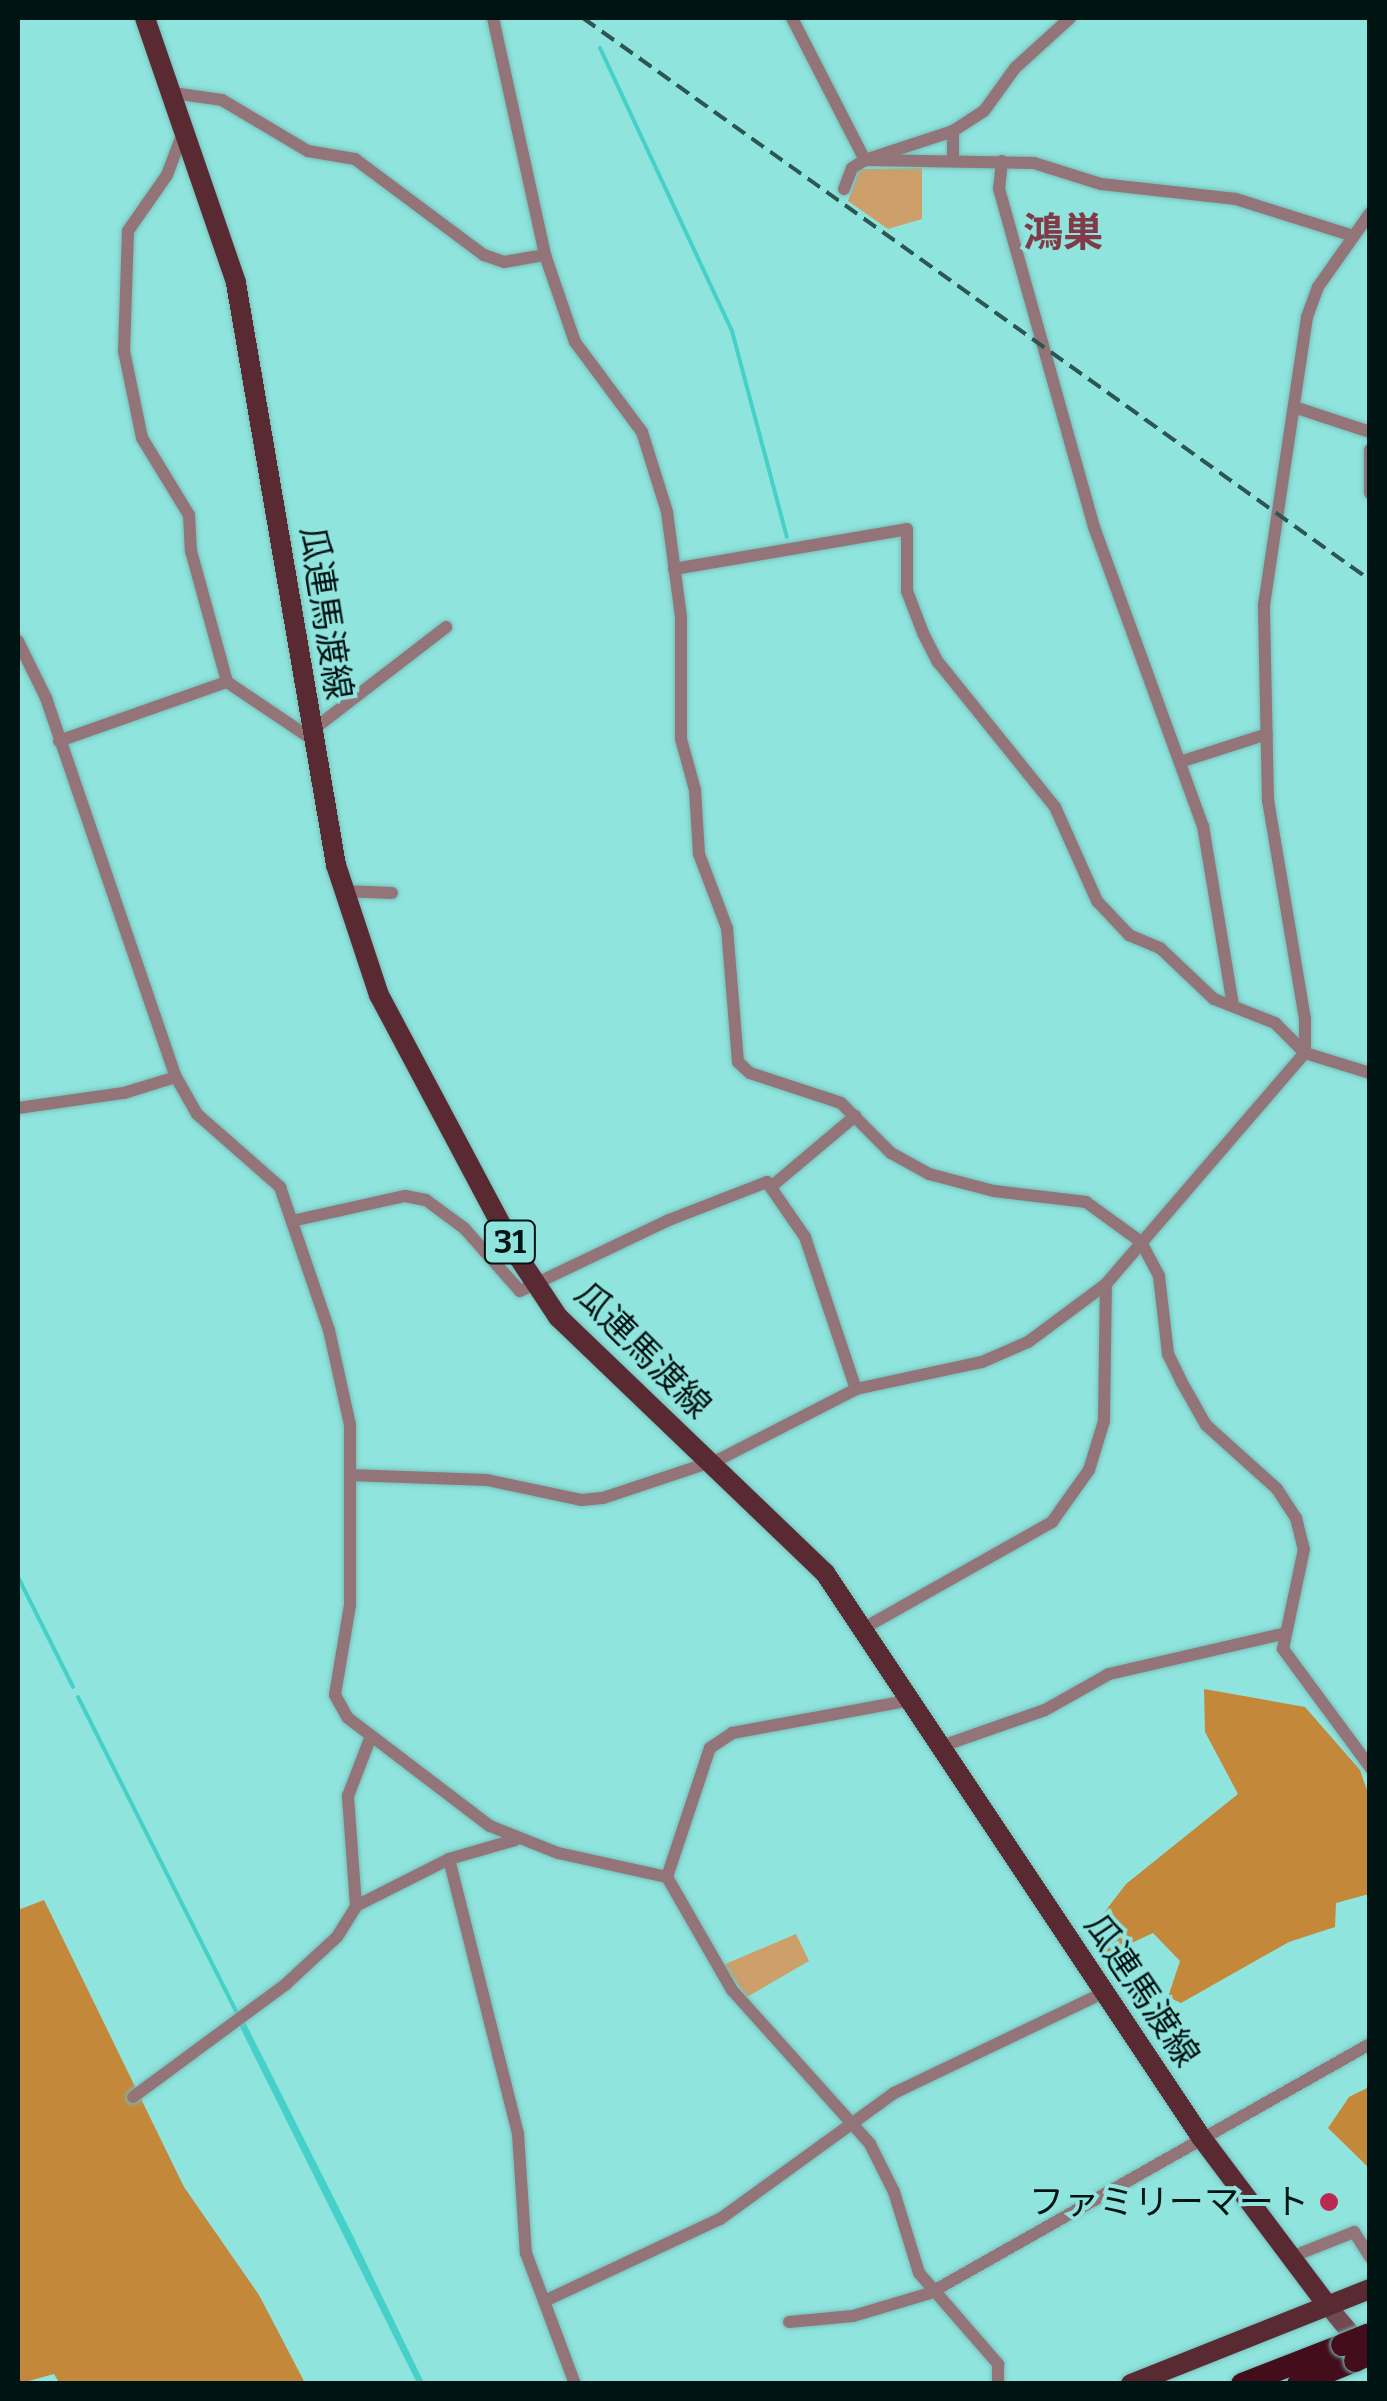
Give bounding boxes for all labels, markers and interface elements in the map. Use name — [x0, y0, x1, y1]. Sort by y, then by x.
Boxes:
district label: 鴻巣 — [1023, 209, 1103, 257]
street label: 瓜連馬渡線 — [292, 523, 360, 703]
road number: 31 — [482, 1215, 538, 1269]
street label: 瓜連馬渡線 — [566, 1273, 720, 1427]
street label: 瓜連馬渡線 — [1076, 1906, 1208, 2074]
place label: ファミリーマート — [1029, 2181, 1309, 2223]
marker: ファミリーマート — [1318, 2191, 1340, 2213]

